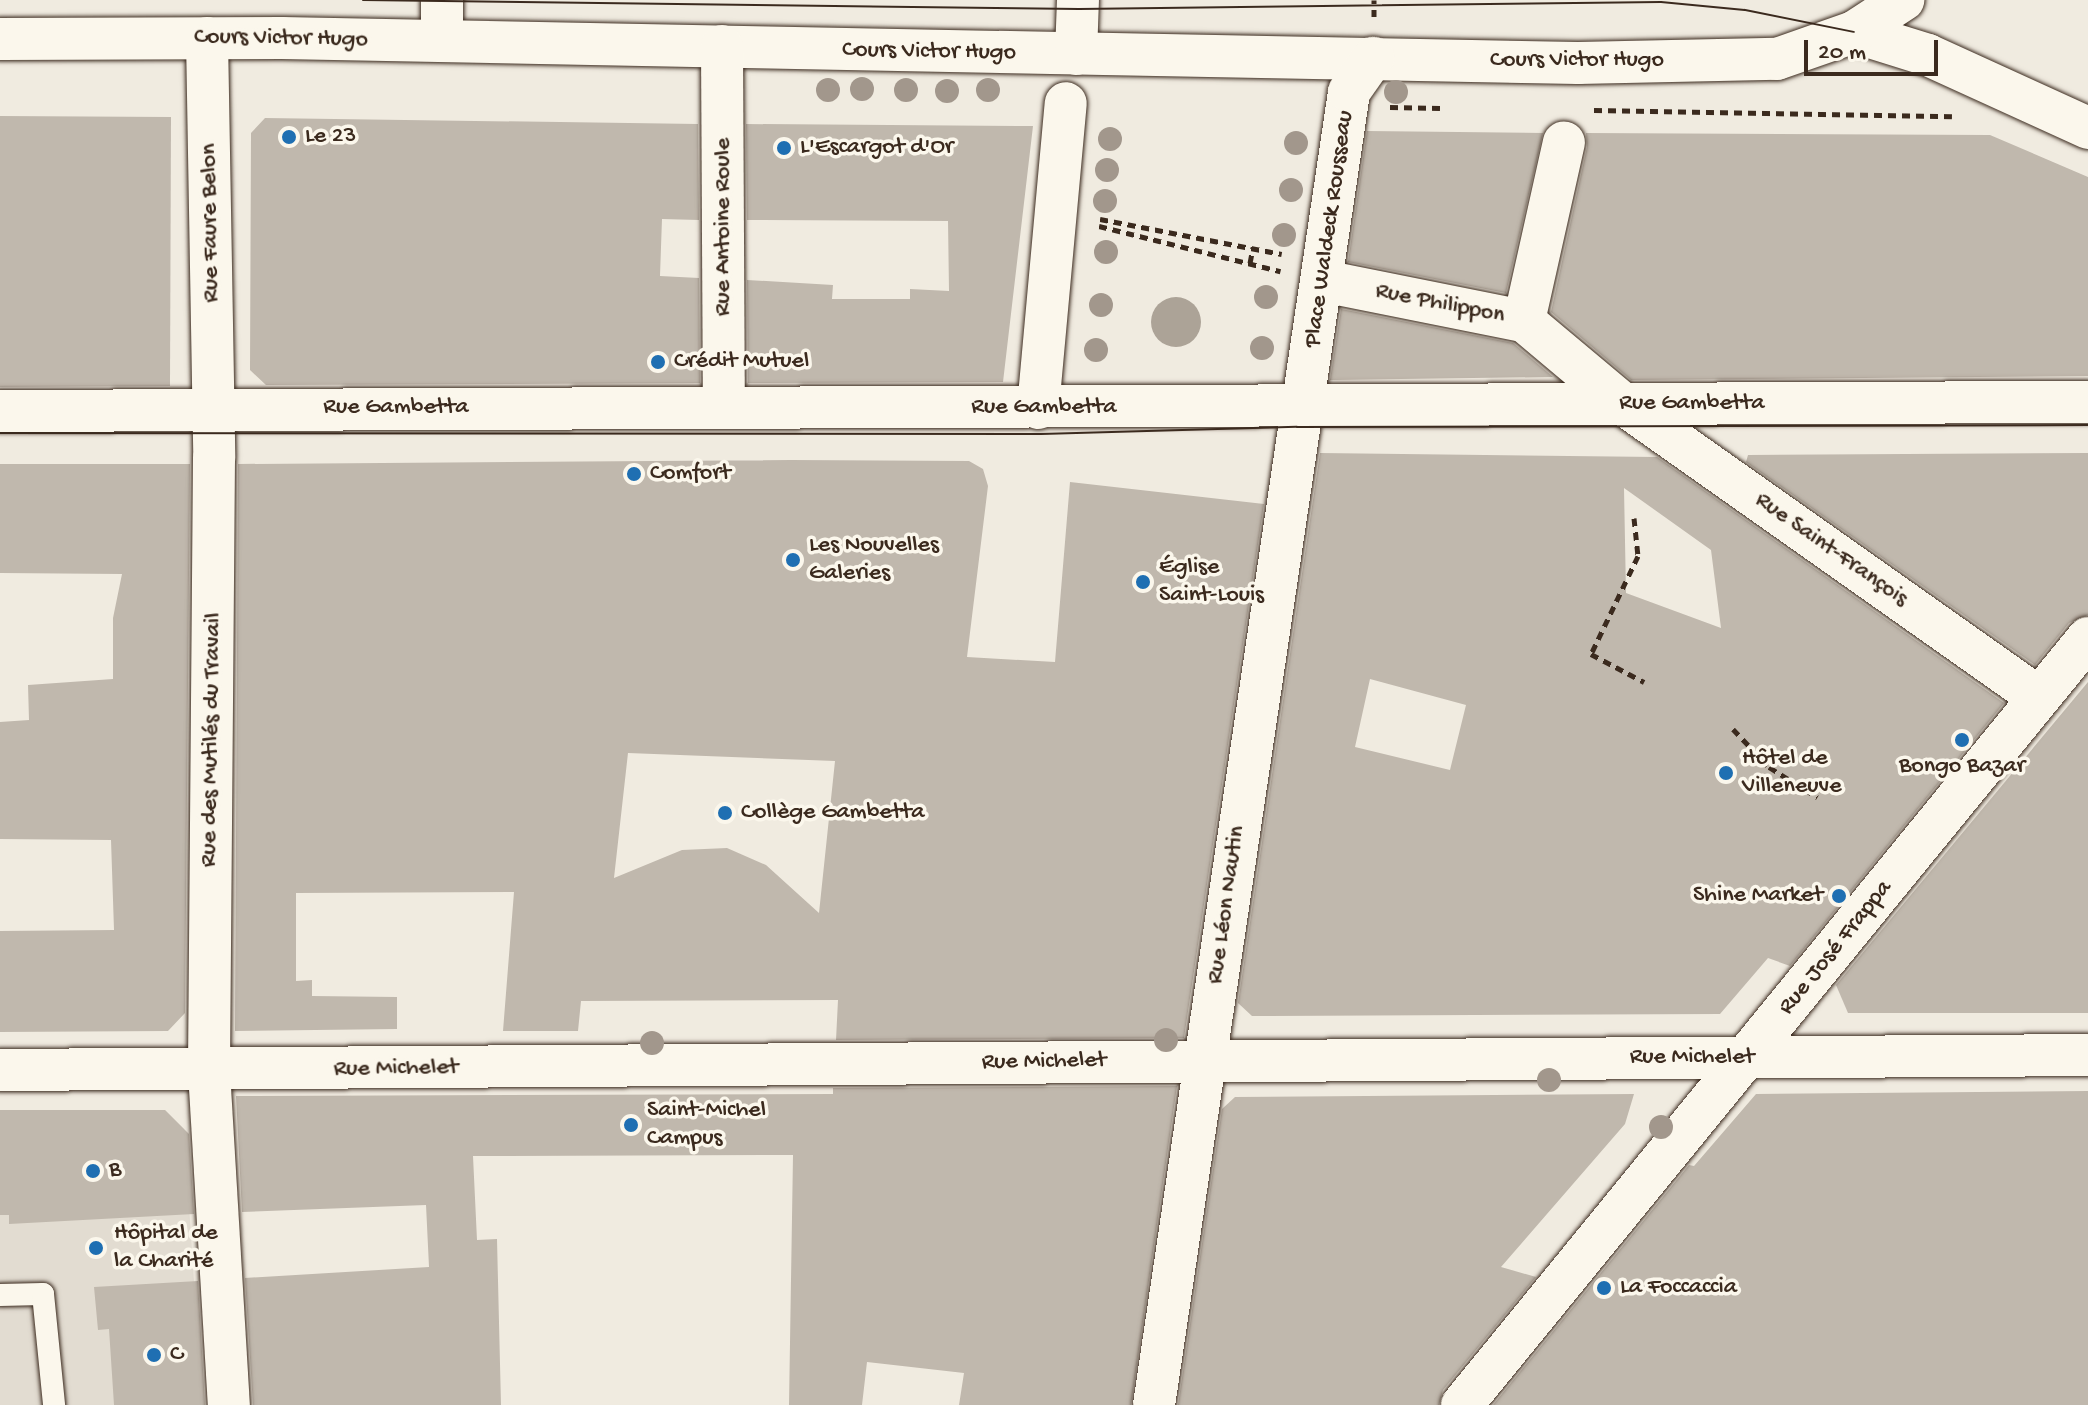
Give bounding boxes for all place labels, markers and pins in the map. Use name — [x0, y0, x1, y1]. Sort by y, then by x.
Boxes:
place label: Le 23 — [305, 123, 356, 151]
marker: Le 23 — [280, 128, 298, 146]
place label: L'Escargot d'Or — [800, 134, 953, 162]
marker: L'Escargot d'Or — [775, 139, 793, 157]
place label: Crédit Mutuel — [674, 348, 809, 376]
marker: Crédit Mutuel — [649, 353, 667, 371]
place label: Comfort — [650, 460, 731, 488]
marker: Comfort — [625, 465, 643, 483]
place label: Les Nouvelles Galeries — [809, 532, 939, 588]
marker: Les Nouvelles Galeries — [784, 551, 802, 569]
place label: Église Saint-Louis — [1159, 554, 1264, 610]
marker: Église Saint-Louis — [1134, 573, 1152, 591]
marker: Bongo Bazar — [1953, 731, 1971, 749]
place label: Hôtel de Villeneuve — [1742, 745, 1842, 801]
place label: Bongo Bazar — [1899, 753, 2025, 781]
marker: Hôtel de Villeneuve — [1717, 764, 1735, 782]
place label: Collège Gambetta — [741, 799, 925, 827]
marker: Collège Gambetta — [716, 804, 734, 822]
place label: Shine Market — [1693, 882, 1823, 910]
marker: Shine Market — [1830, 887, 1848, 905]
place label: Saint-Michel Campus — [647, 1097, 766, 1153]
marker: Saint-Michel Campus — [622, 1116, 640, 1134]
place label: B — [109, 1157, 121, 1185]
marker: B — [84, 1162, 102, 1180]
place label: Hôpital de la Charité — [114, 1220, 218, 1276]
marker: Hôpital de la Charité — [85, 1237, 107, 1259]
place label: La Foccaccia — [1620, 1274, 1737, 1302]
marker: La Foccaccia — [1595, 1279, 1613, 1297]
place label: C — [170, 1341, 183, 1369]
marker: C — [145, 1346, 163, 1364]

